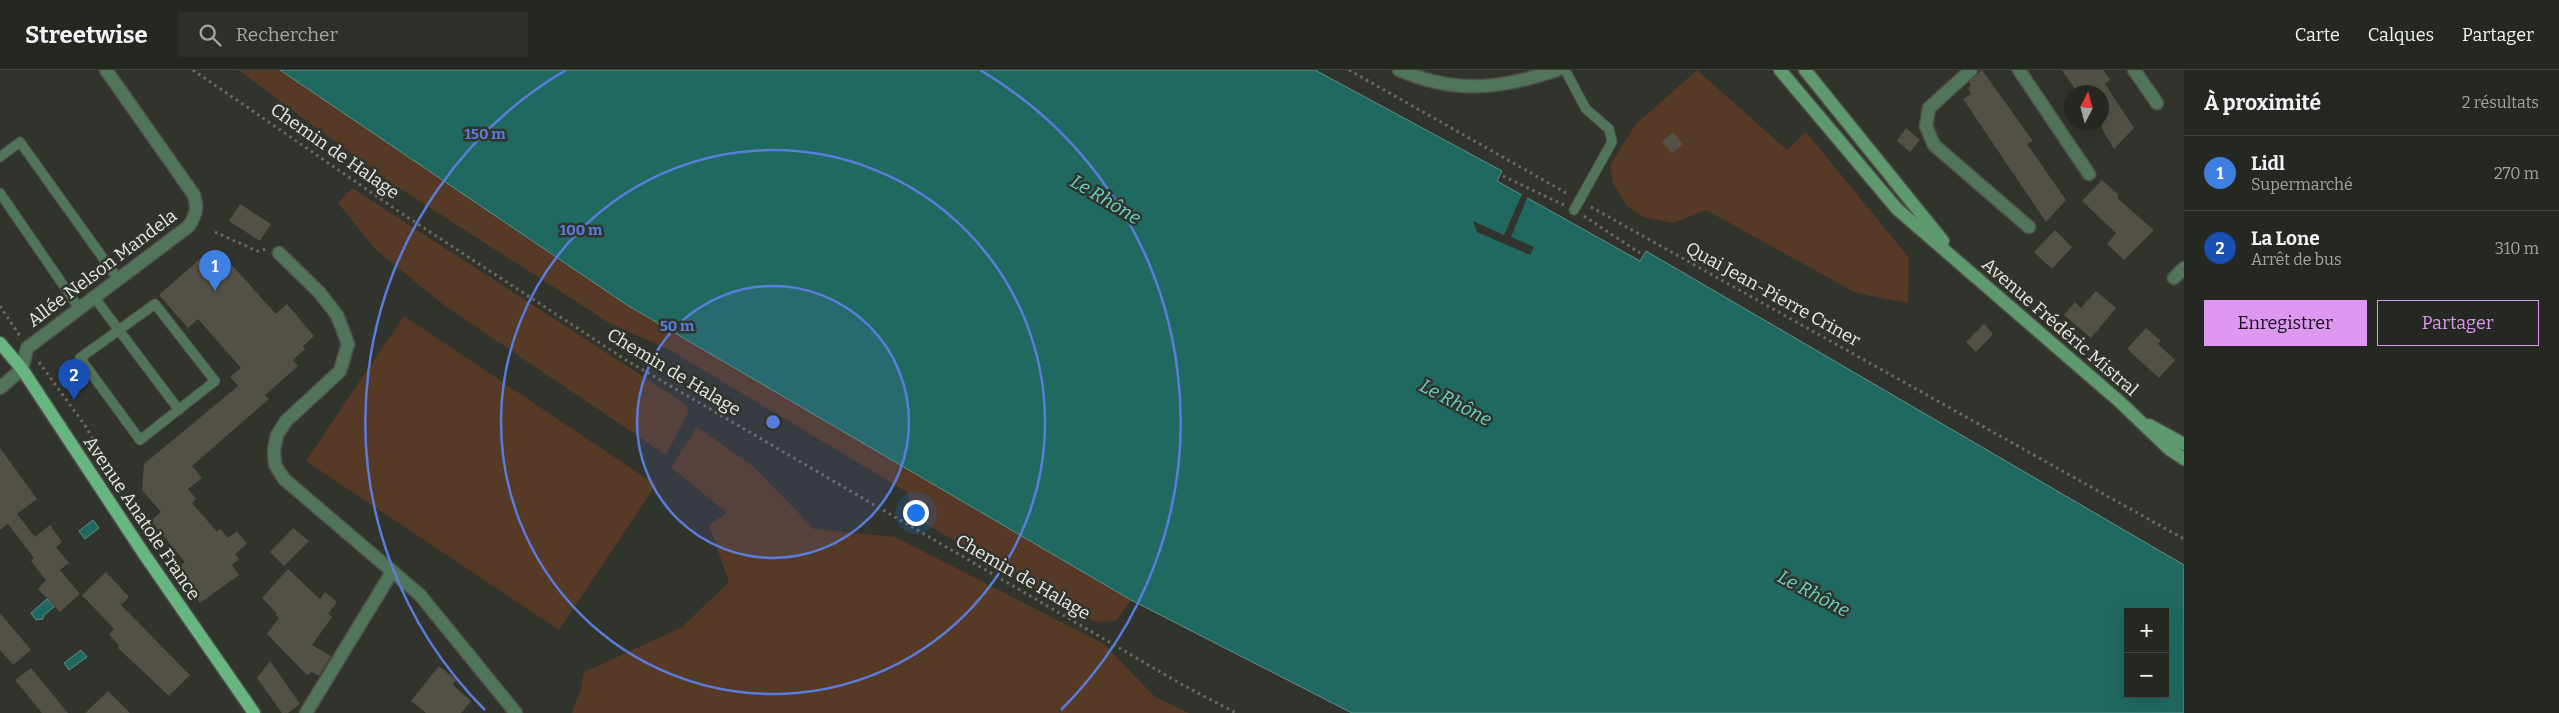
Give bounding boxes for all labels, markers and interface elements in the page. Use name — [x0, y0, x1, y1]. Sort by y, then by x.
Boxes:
search box — [178, 12, 528, 57]
text: Streetwise — [25, 21, 148, 49]
icon: search — [196, 21, 224, 49]
text: Rechercher — [236, 23, 338, 46]
text: Carte — [2295, 24, 2340, 46]
text: Calques — [2368, 24, 2434, 46]
text: Partager — [2462, 24, 2534, 46]
north arrow — [2064, 85, 2109, 130]
text: À proximité — [2204, 90, 2321, 116]
text: 2 résultats — [2462, 93, 2539, 112]
street label: Chemin de Halage — [266, 98, 404, 204]
text: 150 m — [464, 125, 506, 143]
text: Lidl — [2251, 152, 2285, 175]
text: 1 — [2217, 164, 2223, 183]
text: 270 m — [2494, 164, 2539, 183]
water label: Le Rhône — [1066, 169, 1146, 230]
text: Supermarché — [2251, 175, 2353, 194]
street label: Allée Nelson Mandela — [23, 205, 181, 331]
text: 100 m — [560, 221, 603, 239]
text: La Lone — [2251, 227, 2320, 250]
street label: Quai Jean-Pierre Criner — [1682, 237, 1864, 351]
text: 2 — [2215, 239, 2225, 258]
text: 310 m — [2495, 239, 2539, 258]
pin: 1 — [199, 250, 231, 291]
text: Arrêt de bus — [2251, 250, 2342, 269]
street label: Avenue Frédéric Mistral — [1978, 253, 2142, 401]
button: Enregistrer — [2204, 300, 2367, 346]
button: Partager — [2377, 300, 2539, 346]
text: 50 m — [660, 317, 695, 335]
street label: Chemin de Halage — [603, 323, 745, 421]
pin: 2 — [58, 359, 90, 400]
water label: Le Rhône — [1416, 374, 1496, 431]
centre of rings — [764, 413, 782, 431]
street label: Avenue Anatole France — [79, 432, 205, 604]
your location — [903, 500, 929, 526]
street label: Chemin de Halage — [952, 529, 1094, 625]
water label: Le Rhône — [1774, 565, 1854, 622]
map controls — [2124, 608, 2169, 698]
button: + — [2124, 608, 2169, 653]
button: − — [2124, 653, 2169, 698]

